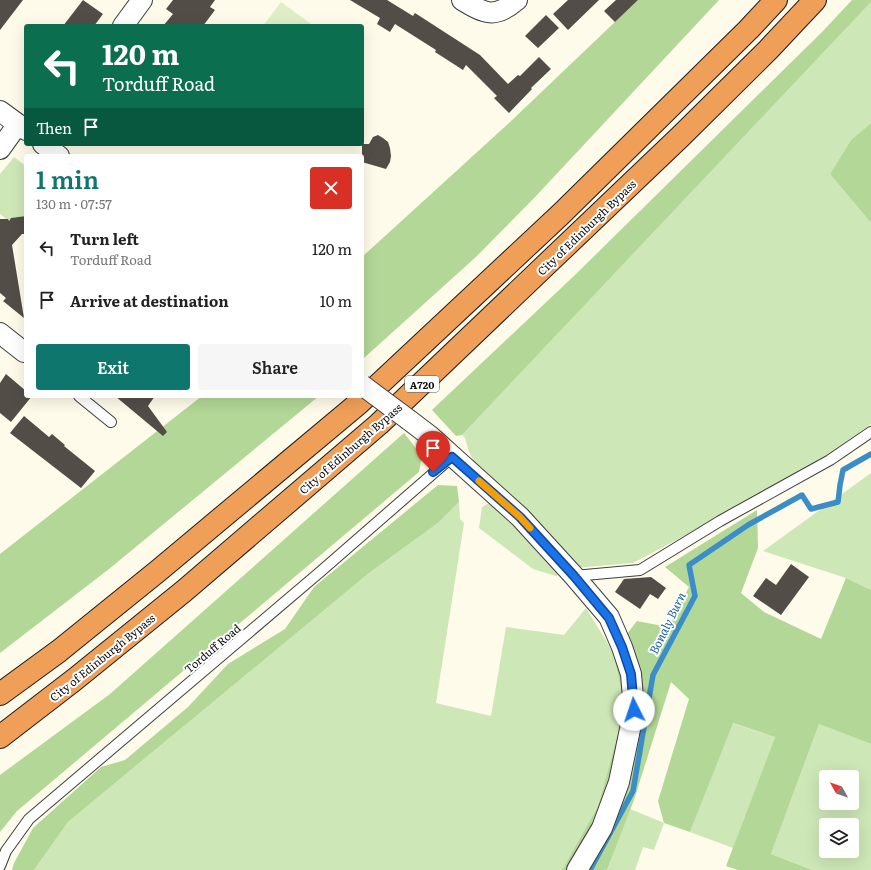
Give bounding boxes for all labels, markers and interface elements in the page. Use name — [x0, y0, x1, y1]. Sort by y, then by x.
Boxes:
text: 120 m — [102, 32, 179, 74]
icon: left — [36, 40, 88, 92]
text: Torduff Road — [102, 70, 215, 97]
text: Then — [36, 116, 72, 139]
icon: arrive — [80, 116, 102, 138]
text: 1 min — [36, 161, 99, 196]
button: close — [310, 167, 352, 209]
street label: City of Edinburgh Bypass — [533, 176, 639, 278]
text: 130 m · 07:57 — [36, 194, 112, 213]
text: Turn left — [70, 227, 139, 250]
icon: left — [36, 237, 58, 259]
text: 120 m — [312, 237, 352, 260]
text: Torduff Road — [70, 250, 152, 269]
icon: arrive — [36, 289, 58, 311]
text: Arrive at destination — [70, 289, 229, 312]
text: 10 m — [320, 289, 352, 312]
button: Exit — [36, 344, 190, 390]
button: Share — [198, 344, 352, 390]
road number: A720 — [405, 376, 439, 392]
street label: City of Edinburgh Bypass — [295, 399, 405, 497]
pin — [416, 431, 450, 472]
icon: arrive — [422, 437, 444, 459]
water label: Bonaly Burn — [644, 589, 690, 657]
street label: City of Edinburgh Bypass — [46, 609, 158, 705]
street label: Torduff Road — [180, 619, 244, 676]
position arrow — [613, 689, 655, 731]
north arrow — [819, 770, 859, 810]
map controls — [819, 770, 859, 858]
button: layers — [819, 818, 859, 858]

